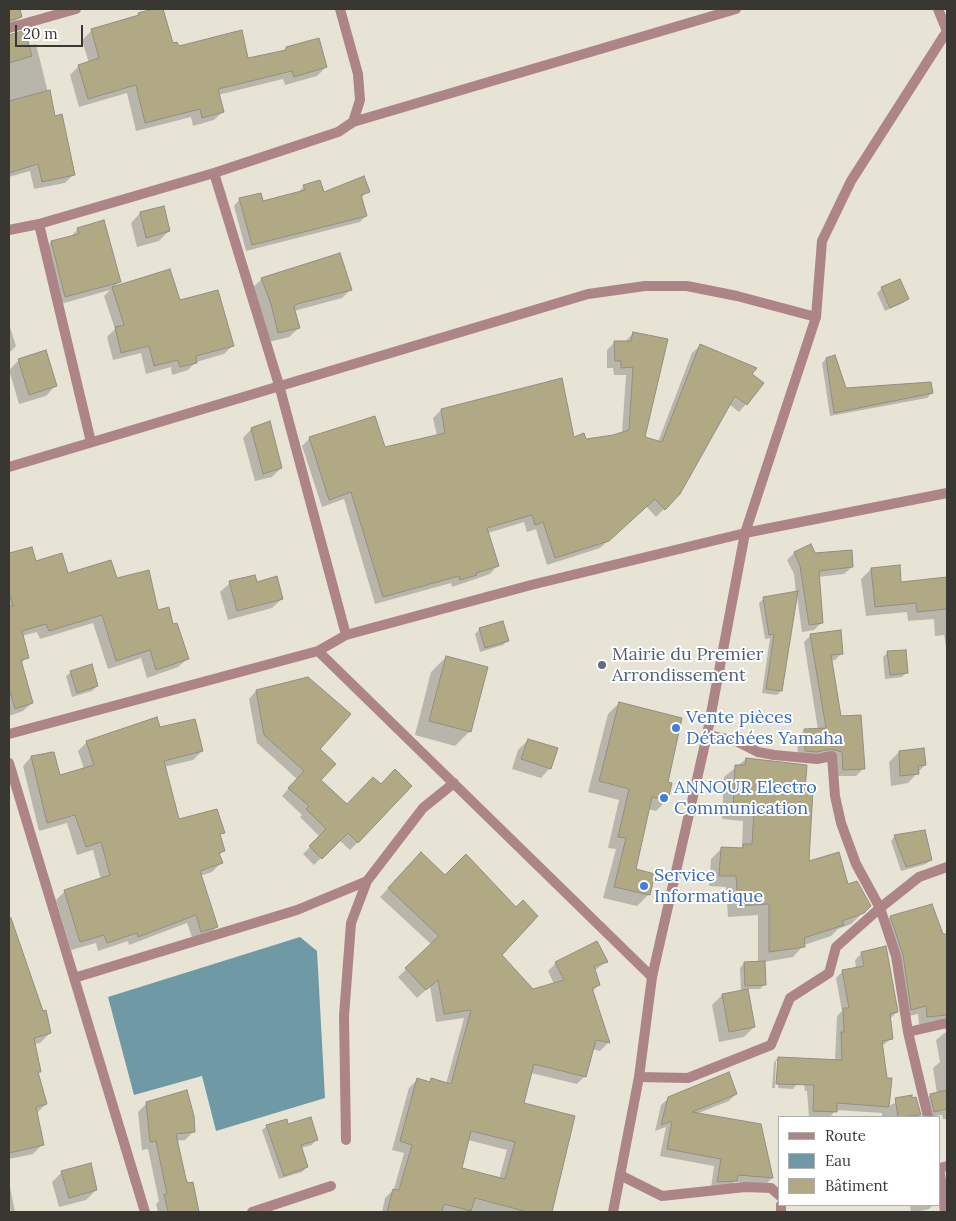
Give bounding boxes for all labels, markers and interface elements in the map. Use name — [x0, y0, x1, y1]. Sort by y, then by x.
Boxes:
scale bar — [18, 15, 85, 47]
text: 20 m — [23, 24, 58, 43]
place label: Mairie du Premier Arrondissement — [612, 644, 763, 686]
marker: Mairie du Premier Arrondissement — [596, 659, 608, 671]
place label: Vente pièces Détachées Yamaha — [686, 707, 843, 750]
marker: Vente pièces Détachées Yamaha — [670, 722, 682, 734]
place label: ANNOUR Electro Communication — [674, 777, 817, 820]
marker: ANNOUR Electro Communication — [658, 792, 670, 804]
place label: Service Informatique — [654, 865, 763, 908]
marker: Service Informatique — [638, 880, 650, 892]
legend — [778, 1116, 941, 1206]
text: Route — [825, 1126, 866, 1145]
text: Eau — [825, 1151, 851, 1170]
text: Bâtiment — [825, 1176, 888, 1195]

